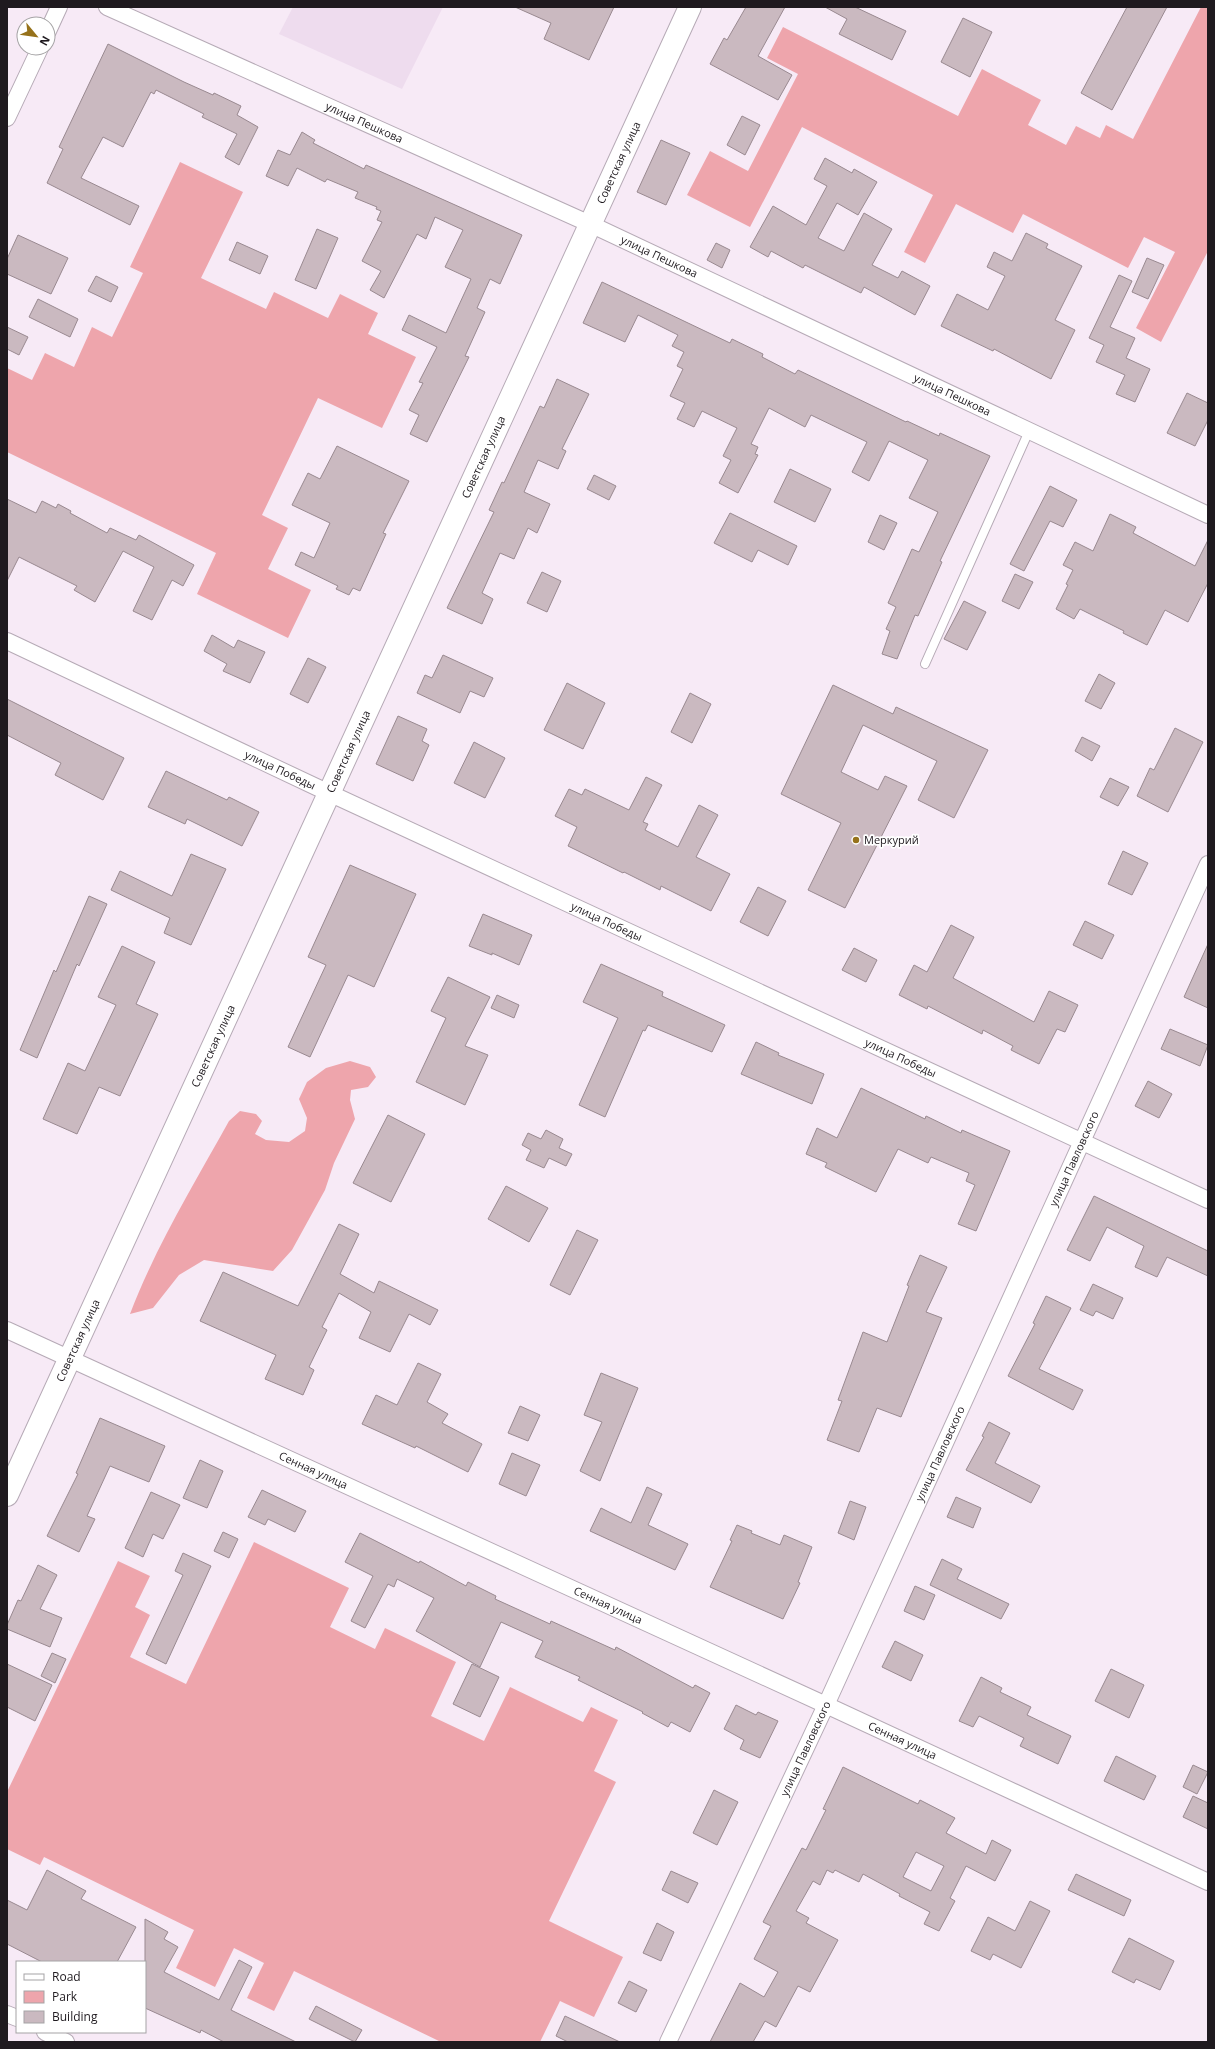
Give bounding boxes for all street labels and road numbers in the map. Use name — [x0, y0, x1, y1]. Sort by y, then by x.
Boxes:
street label: улица Пешкова — [323, 98, 406, 146]
street label: Советская улица — [593, 119, 644, 206]
street label: улица Пешкова — [618, 232, 700, 281]
street label: улица Пешкова — [912, 370, 993, 419]
street label: Советская улица — [458, 413, 508, 501]
street label: Советская улица — [322, 708, 373, 795]
street label: улица Победы — [242, 746, 318, 793]
street label: улица Победы — [569, 898, 645, 944]
street label: Советская улица — [187, 1002, 238, 1089]
street label: улица Победы — [863, 1034, 939, 1080]
street label: улица Павловского — [1045, 1108, 1102, 1209]
street label: Советская улица — [52, 1297, 103, 1384]
street label: улица Павловского — [911, 1403, 968, 1504]
street label: Сенная улица — [277, 1448, 350, 1492]
street label: Сенная улица — [571, 1583, 645, 1627]
street label: улица Павловского — [776, 1698, 834, 1798]
street label: Сенная улица — [866, 1718, 939, 1762]

